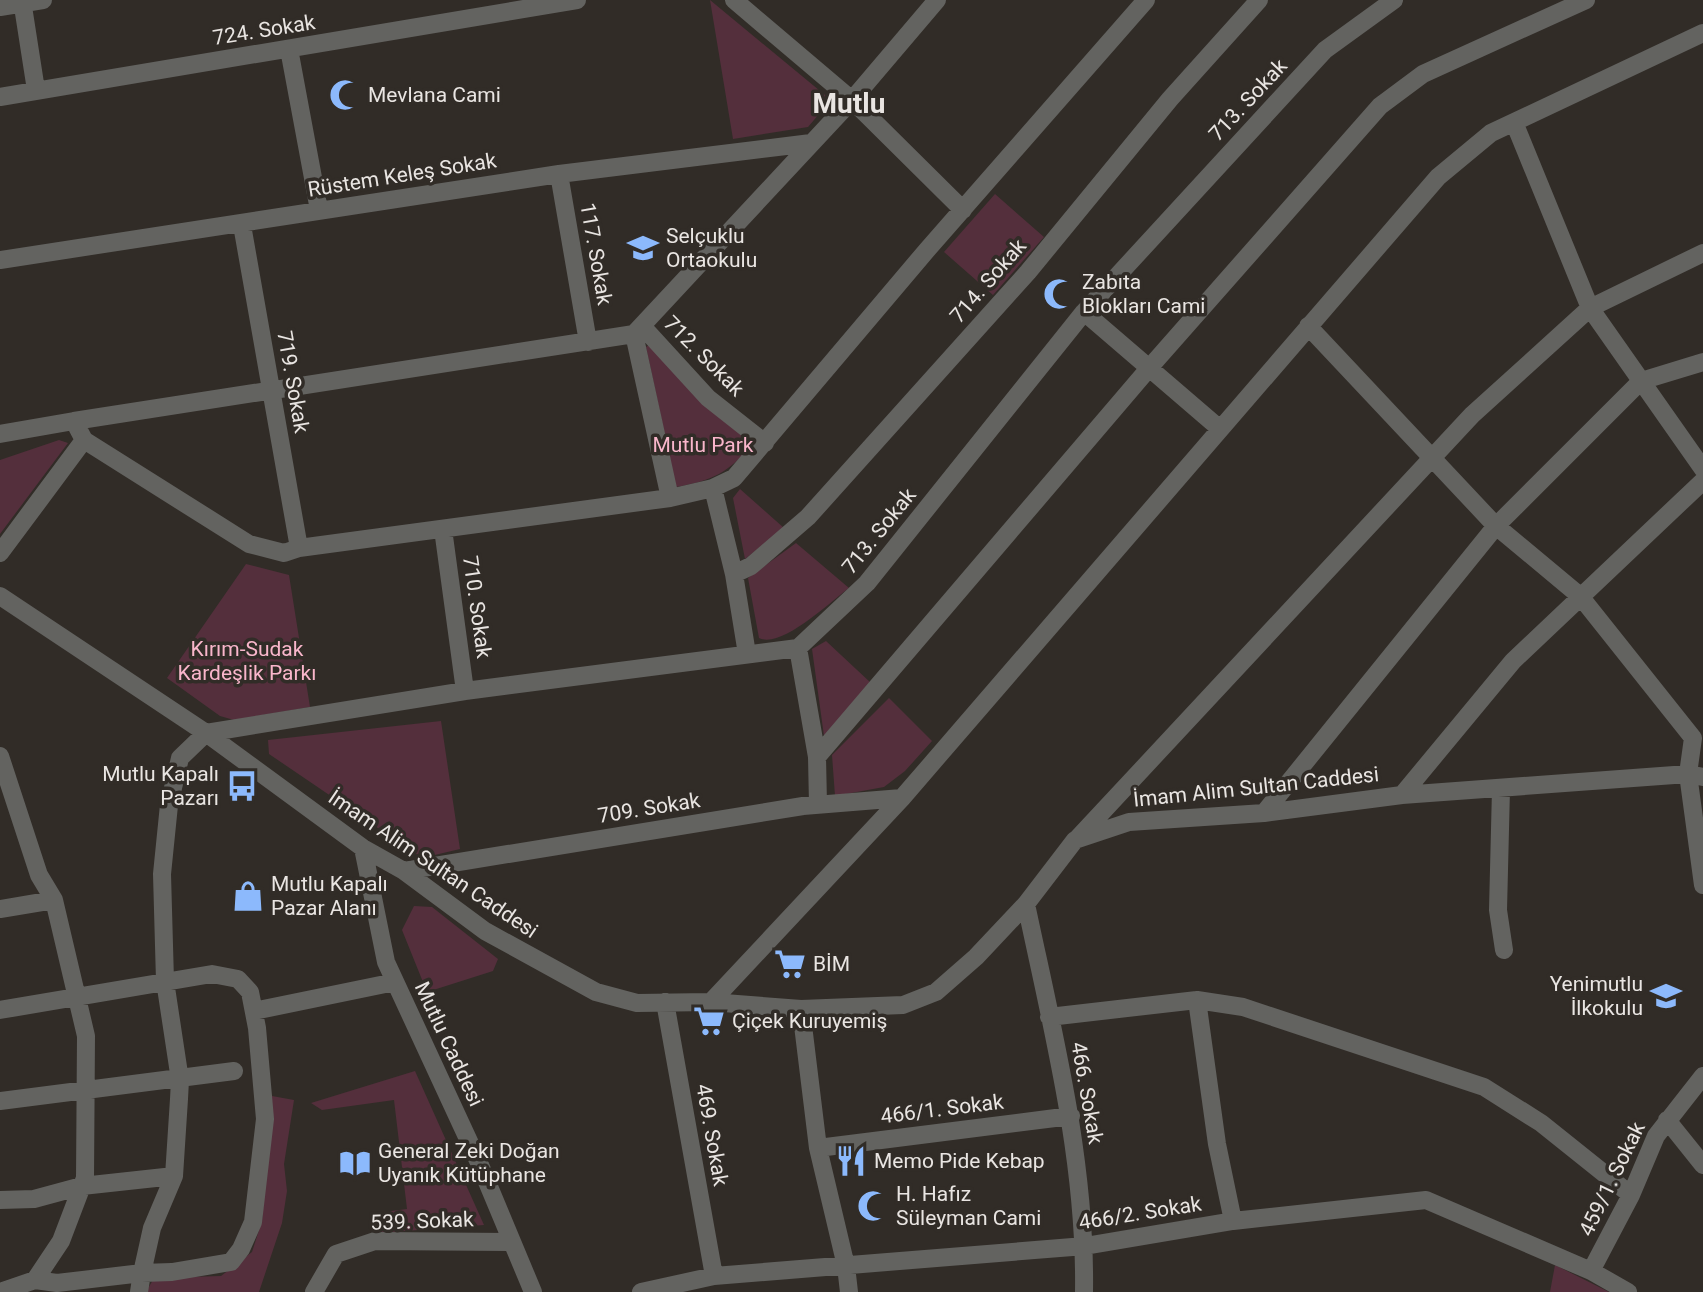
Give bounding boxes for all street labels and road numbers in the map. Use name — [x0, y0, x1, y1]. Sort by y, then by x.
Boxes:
street label: 724. Sokak — [211, 10, 317, 50]
street label: 713. Sokak — [1204, 54, 1292, 146]
street label: Rüstem Keleş Sokak — [306, 148, 498, 202]
street label: 117. Sokak — [575, 201, 617, 307]
street label: 714. Sokak — [945, 234, 1031, 328]
street label: 712. Sokak — [659, 311, 749, 401]
street label: 719. Sokak — [272, 329, 314, 435]
street label: 713. Sokak — [837, 483, 921, 579]
street label: 710. Sokak — [458, 554, 496, 660]
street label: İmam Alim Sultan Caddesi — [1132, 762, 1380, 812]
street label: İmam Alim Sultan Caddesi — [324, 785, 542, 943]
street label: 709. Sokak — [596, 788, 702, 828]
street label: Mutlu Caddesi — [410, 978, 488, 1110]
street label: 466. Sokak — [1066, 1040, 1108, 1146]
street label: 469. Sokak — [691, 1082, 733, 1188]
street label: 466/1. Sokak — [879, 1090, 1005, 1128]
street label: 459/1. Sokak — [1574, 1118, 1650, 1240]
street label: 466/2. Sokak — [1077, 1191, 1203, 1235]
street label: 539. Sokak — [370, 1207, 474, 1235]

